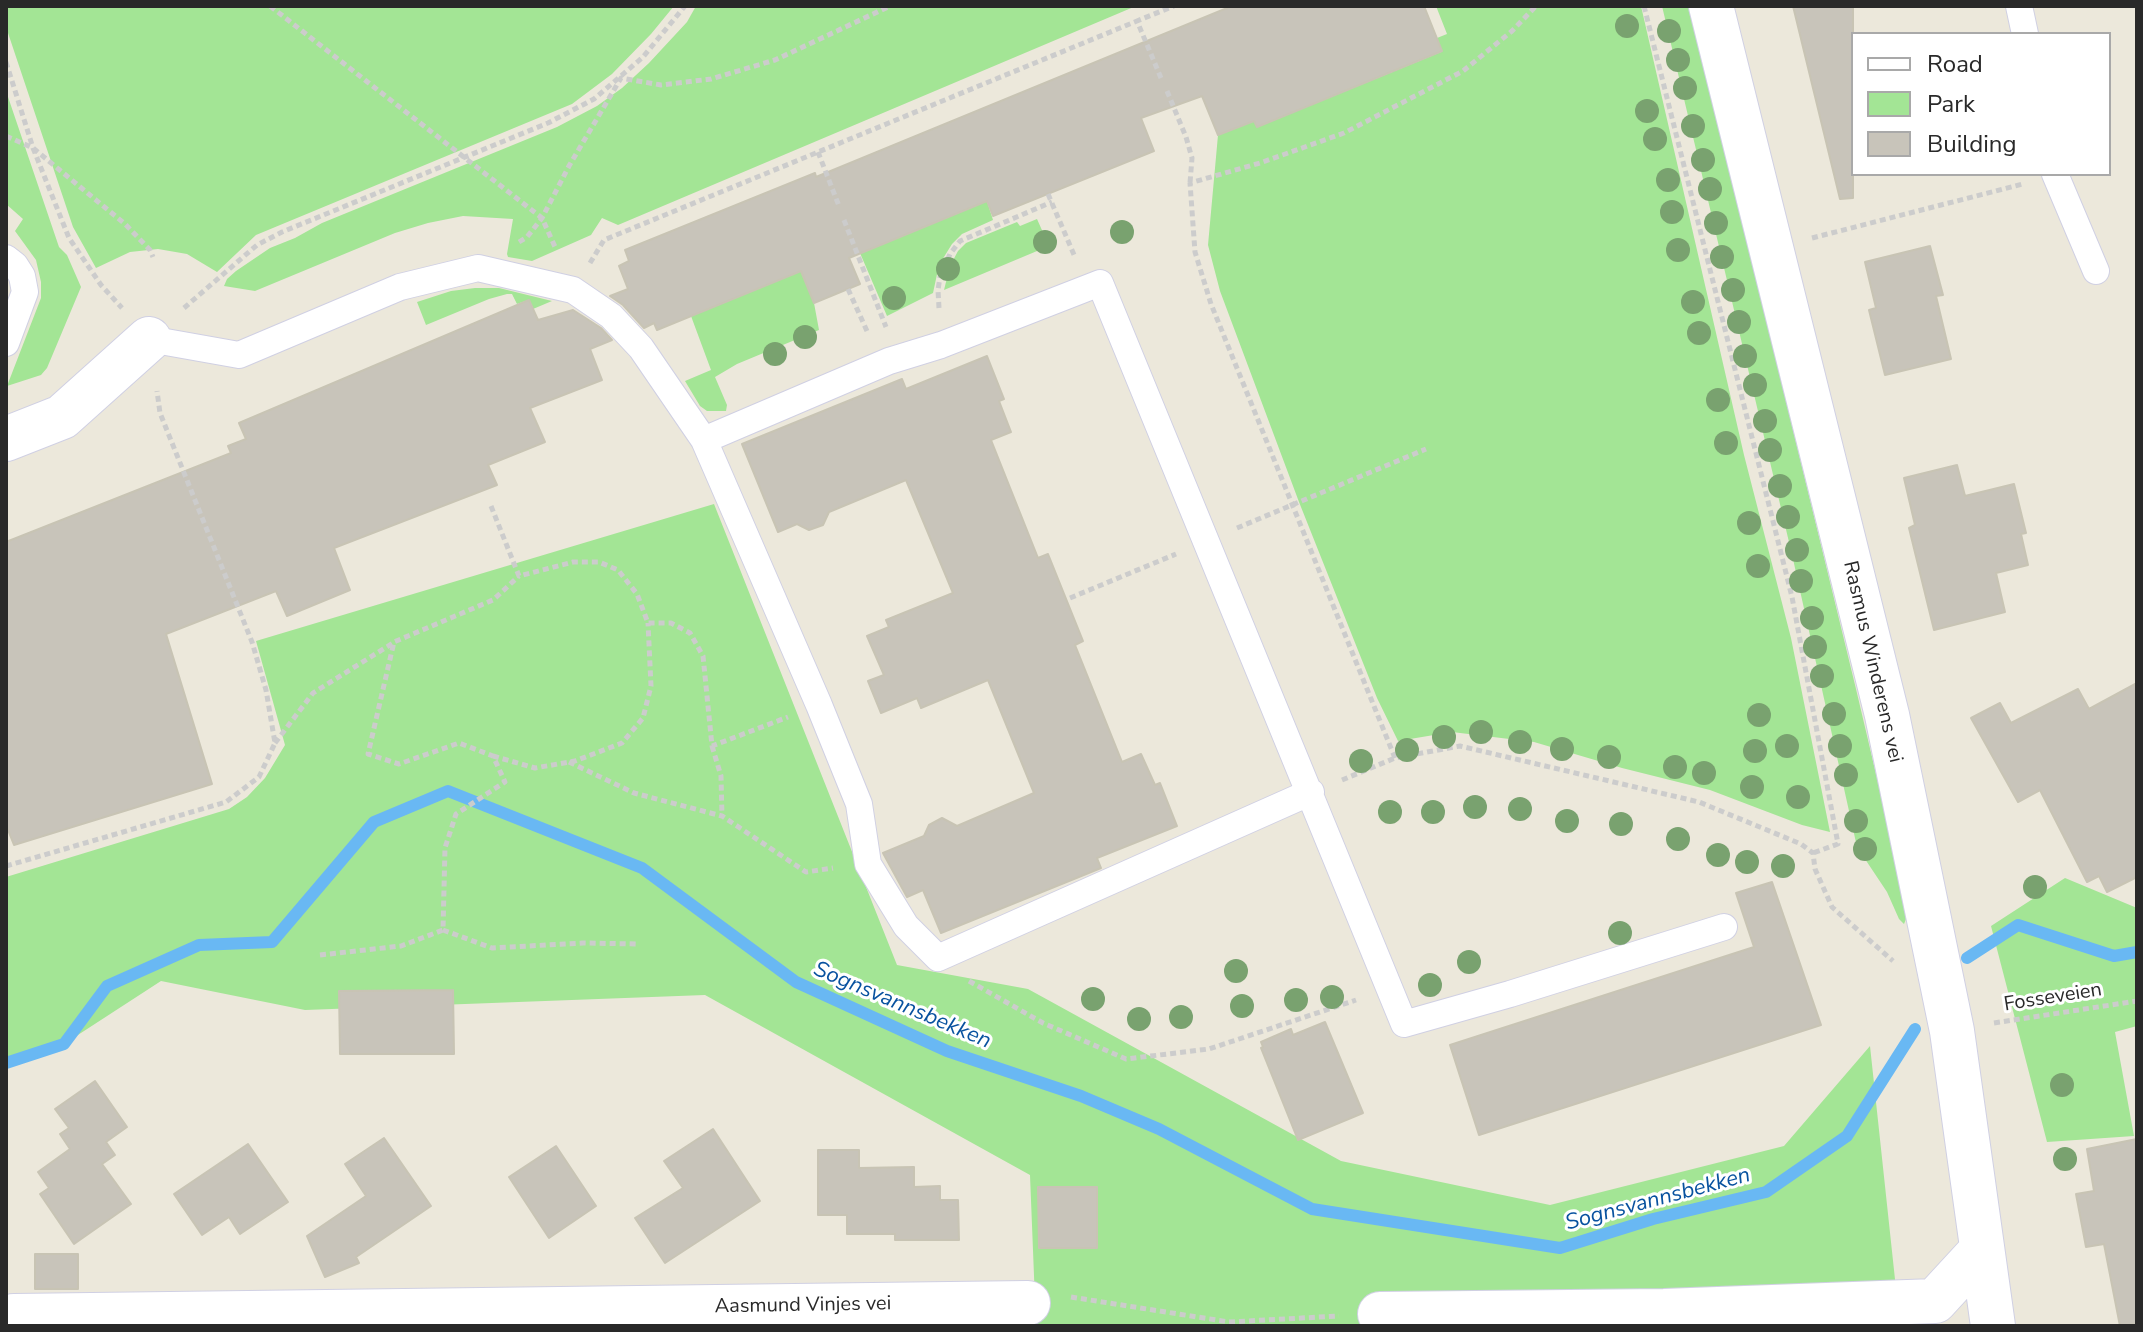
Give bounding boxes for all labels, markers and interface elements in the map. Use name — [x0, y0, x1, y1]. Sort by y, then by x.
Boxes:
legend — [1851, 32, 2111, 176]
text: Road — [1927, 48, 1983, 80]
text: Park — [1927, 88, 1975, 120]
text: Building — [1927, 128, 2017, 160]
street label: Rasmus Winderens vei — [1837, 559, 1907, 765]
water label: Sognsvannsbekken — [809, 957, 995, 1055]
street label: Fosseveien — [2002, 978, 2104, 1018]
water label: Sognsvannsbekken — [1563, 1163, 1753, 1237]
street label: Aasmund Vinjes vei — [714, 1292, 892, 1320]

